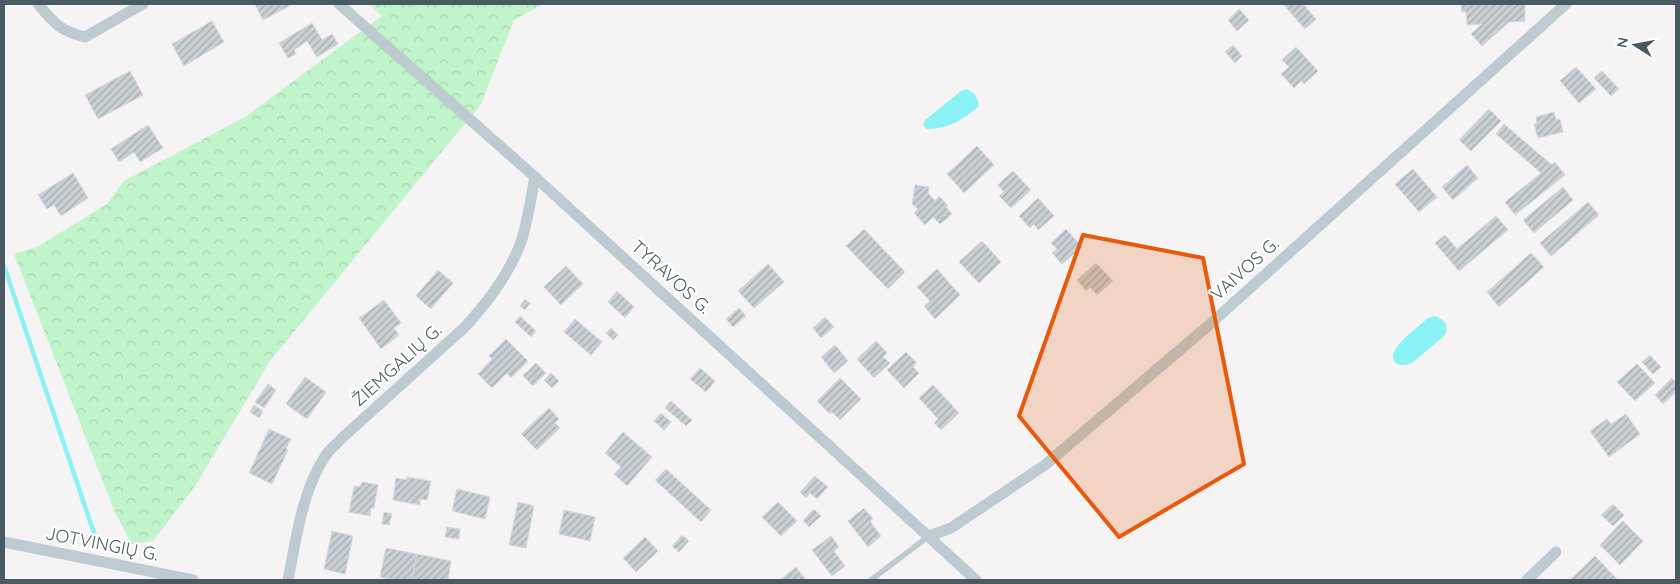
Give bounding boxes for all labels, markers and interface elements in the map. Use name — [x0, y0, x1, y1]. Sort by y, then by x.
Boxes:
north arrow — [1610, 20, 1660, 70]
text: N — [1612, 36, 1632, 49]
street label: VAIVOS G. — [1206, 232, 1284, 305]
street label: TYRAVOS G. — [627, 235, 716, 318]
street label: ŽIEMGALIŲ G. — [347, 318, 446, 411]
street label: JOTVINGIŲ G. — [44, 521, 161, 566]

